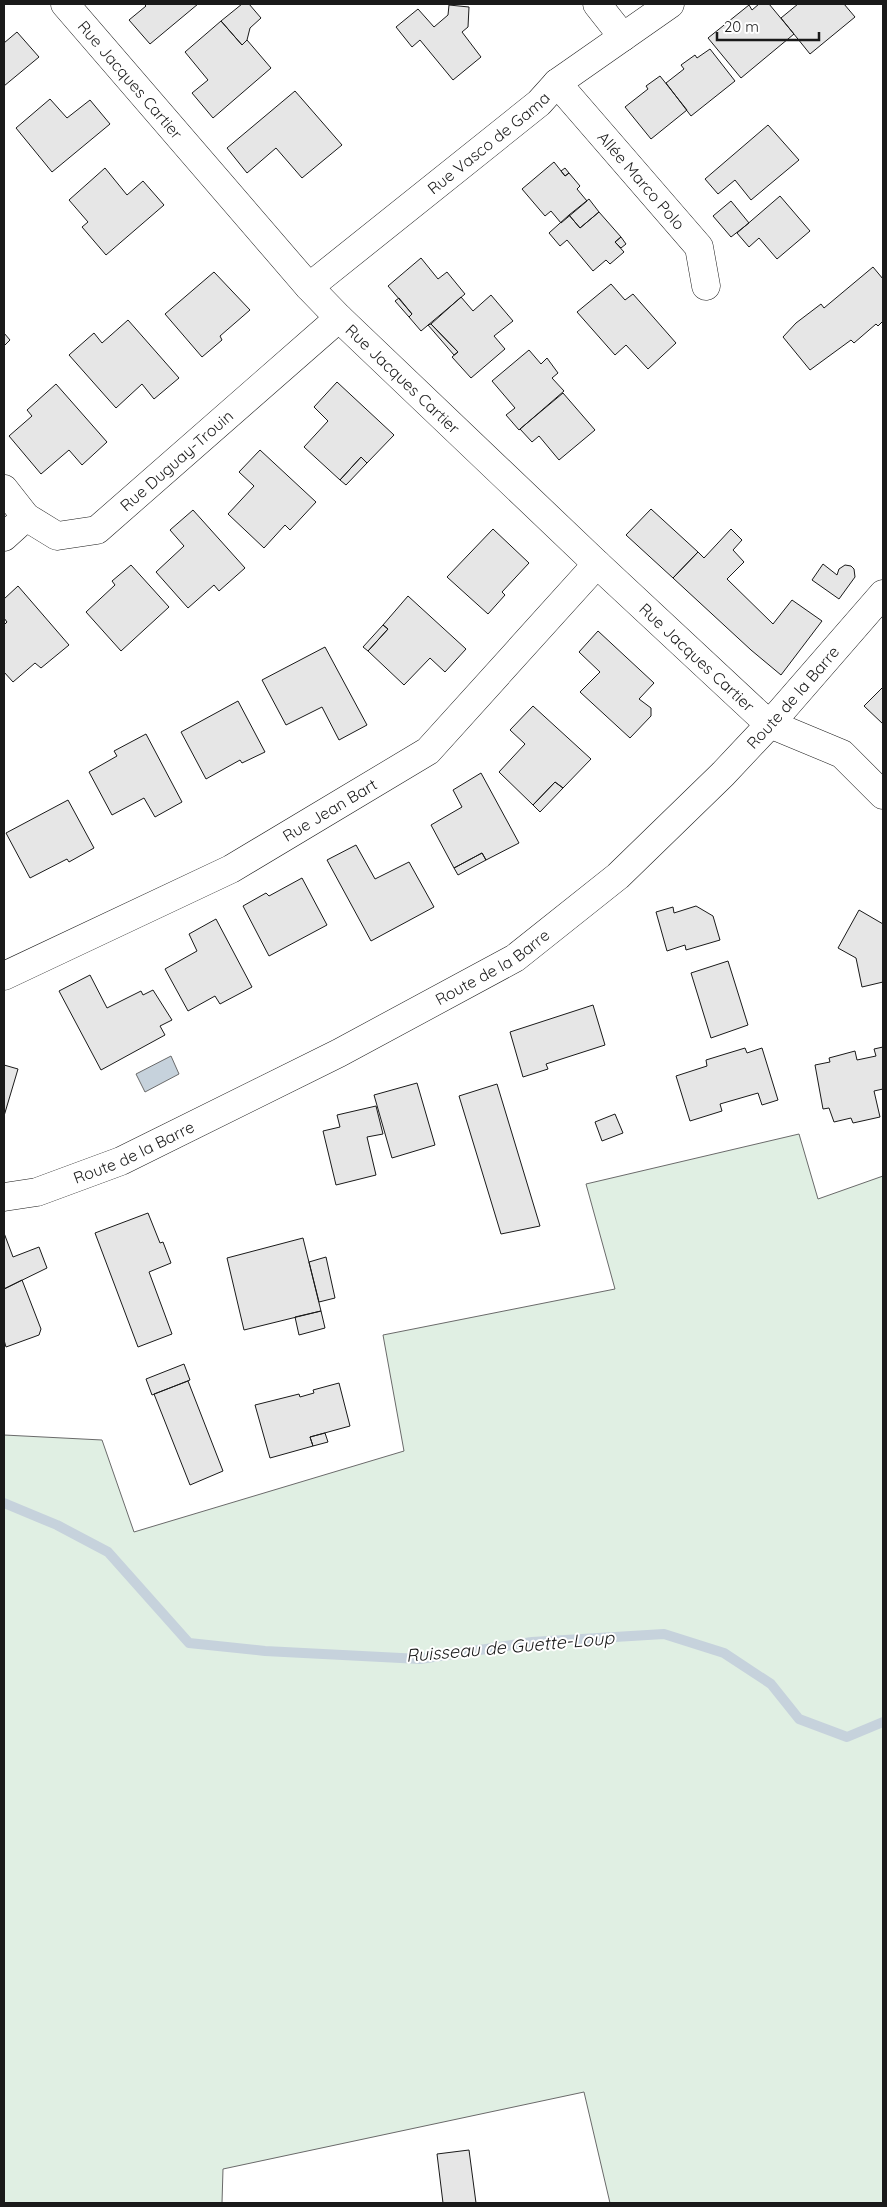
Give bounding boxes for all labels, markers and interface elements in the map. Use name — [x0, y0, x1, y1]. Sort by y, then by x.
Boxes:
scale bar — [717, 10, 820, 42]
street label: Rue Jacques Cartier — [74, 16, 187, 143]
text: 20 m — [724, 17, 759, 36]
street label: Rue Vasco de Gama — [423, 88, 554, 198]
street label: Allée Marco Polo — [593, 127, 689, 234]
street label: Rue Jacques Cartier — [341, 320, 464, 438]
street label: Rue Duguay-Trouin — [116, 406, 237, 515]
street label: Rue Jacques Cartier — [635, 599, 759, 716]
street label: Route de la Barre — [742, 642, 843, 753]
street label: Rue Jean Bart — [279, 774, 380, 846]
street label: Route de la Barre — [432, 925, 553, 1009]
street label: Route de la Barre — [71, 1116, 197, 1188]
water label: Ruisseau de Guette-Loup — [405, 1626, 616, 1667]

